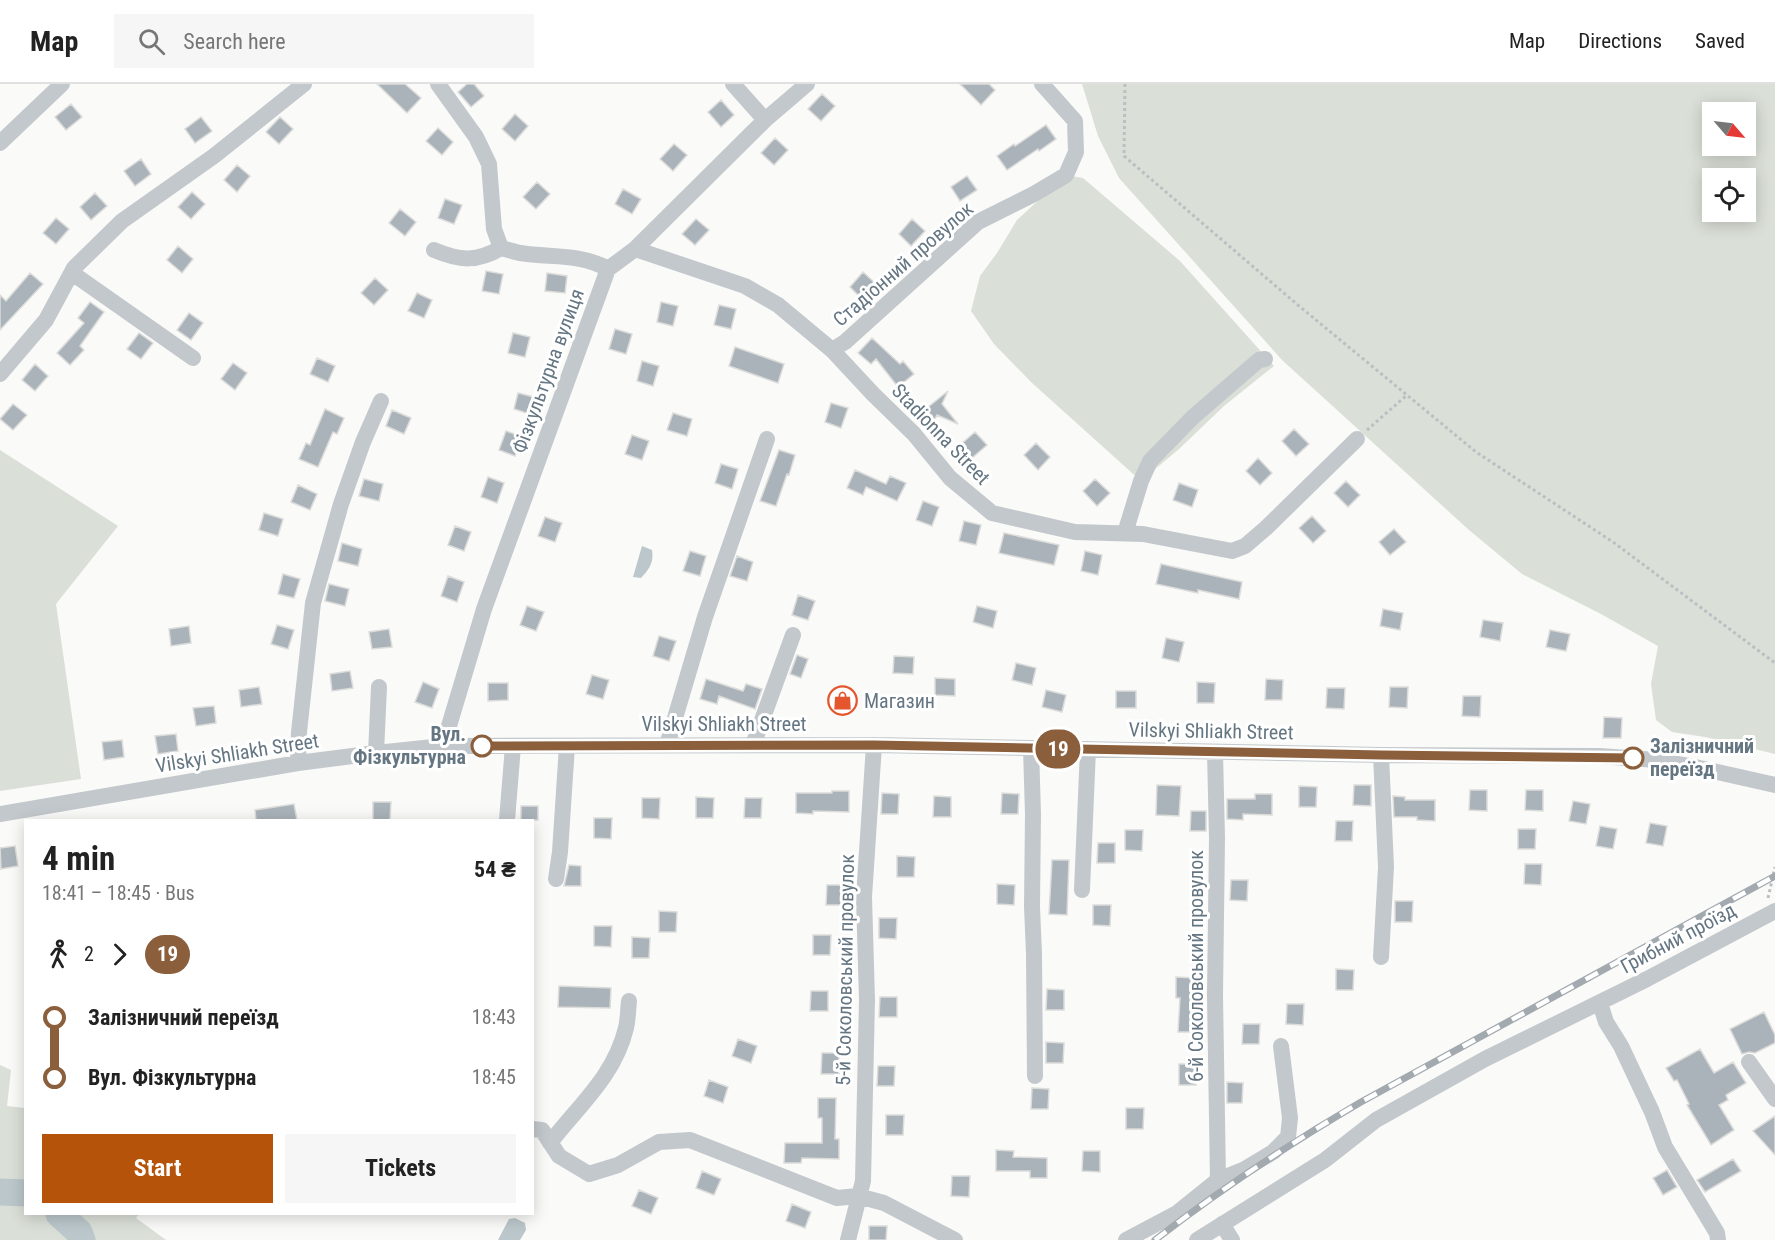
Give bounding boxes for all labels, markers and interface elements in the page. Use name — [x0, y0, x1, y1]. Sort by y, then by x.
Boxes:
search box — [114, 14, 534, 68]
text: Map — [30, 25, 78, 58]
icon: search — [135, 25, 168, 58]
text: Search here — [183, 29, 286, 54]
text: Map — [1509, 29, 1545, 53]
text: Directions — [1578, 29, 1662, 53]
text: Saved — [1695, 29, 1745, 53]
north arrow — [1702, 102, 1756, 156]
map controls — [1702, 102, 1756, 222]
button: locate — [1702, 168, 1756, 222]
street label: Стадіонний провулок — [828, 196, 978, 331]
street label: Фізкультурна вулиця — [507, 285, 589, 457]
street label: Stadionna Street — [887, 379, 995, 489]
shop icon: Магазин — [827, 685, 859, 717]
place label: Магазин — [864, 689, 935, 713]
street label: Vilskyi Shliakh Street — [642, 712, 807, 736]
street label: Vilskyi Shliakh Street — [1128, 718, 1294, 744]
place label: Вул. Фізкультурна — [353, 722, 466, 769]
street label: Vilskyi Shliakh Street — [154, 728, 320, 778]
line badge: 19 — [1031, 730, 1085, 768]
place label: Залізничний переїзд — [1650, 734, 1754, 781]
marker: Вул. Фізкультурна — [471, 735, 493, 757]
text: 19 — [1047, 737, 1069, 761]
marker: Залізничний переїзд — [1622, 747, 1644, 769]
text: 4 min — [42, 839, 115, 878]
street label: 6-й Соколовський провулок — [1184, 850, 1208, 1082]
street label: 5-й Соколовський провулок — [831, 854, 859, 1086]
text: 54 ₴ — [474, 857, 516, 882]
text: 18:41 – 18:45 · Bus — [42, 881, 195, 905]
street label: Грибний проїзд — [1616, 897, 1740, 978]
icon: walk — [42, 938, 75, 971]
icon: forward — [103, 938, 136, 971]
text: 2 — [84, 942, 94, 966]
text: 19 — [157, 942, 178, 966]
text: Залізничний переїзд — [88, 1005, 279, 1030]
text: 18:43 — [472, 1005, 516, 1029]
text: Вул. Фізкультурна — [88, 1065, 256, 1090]
text: 18:45 — [472, 1065, 516, 1089]
button: Start — [42, 1134, 273, 1203]
button: Tickets — [285, 1134, 516, 1203]

